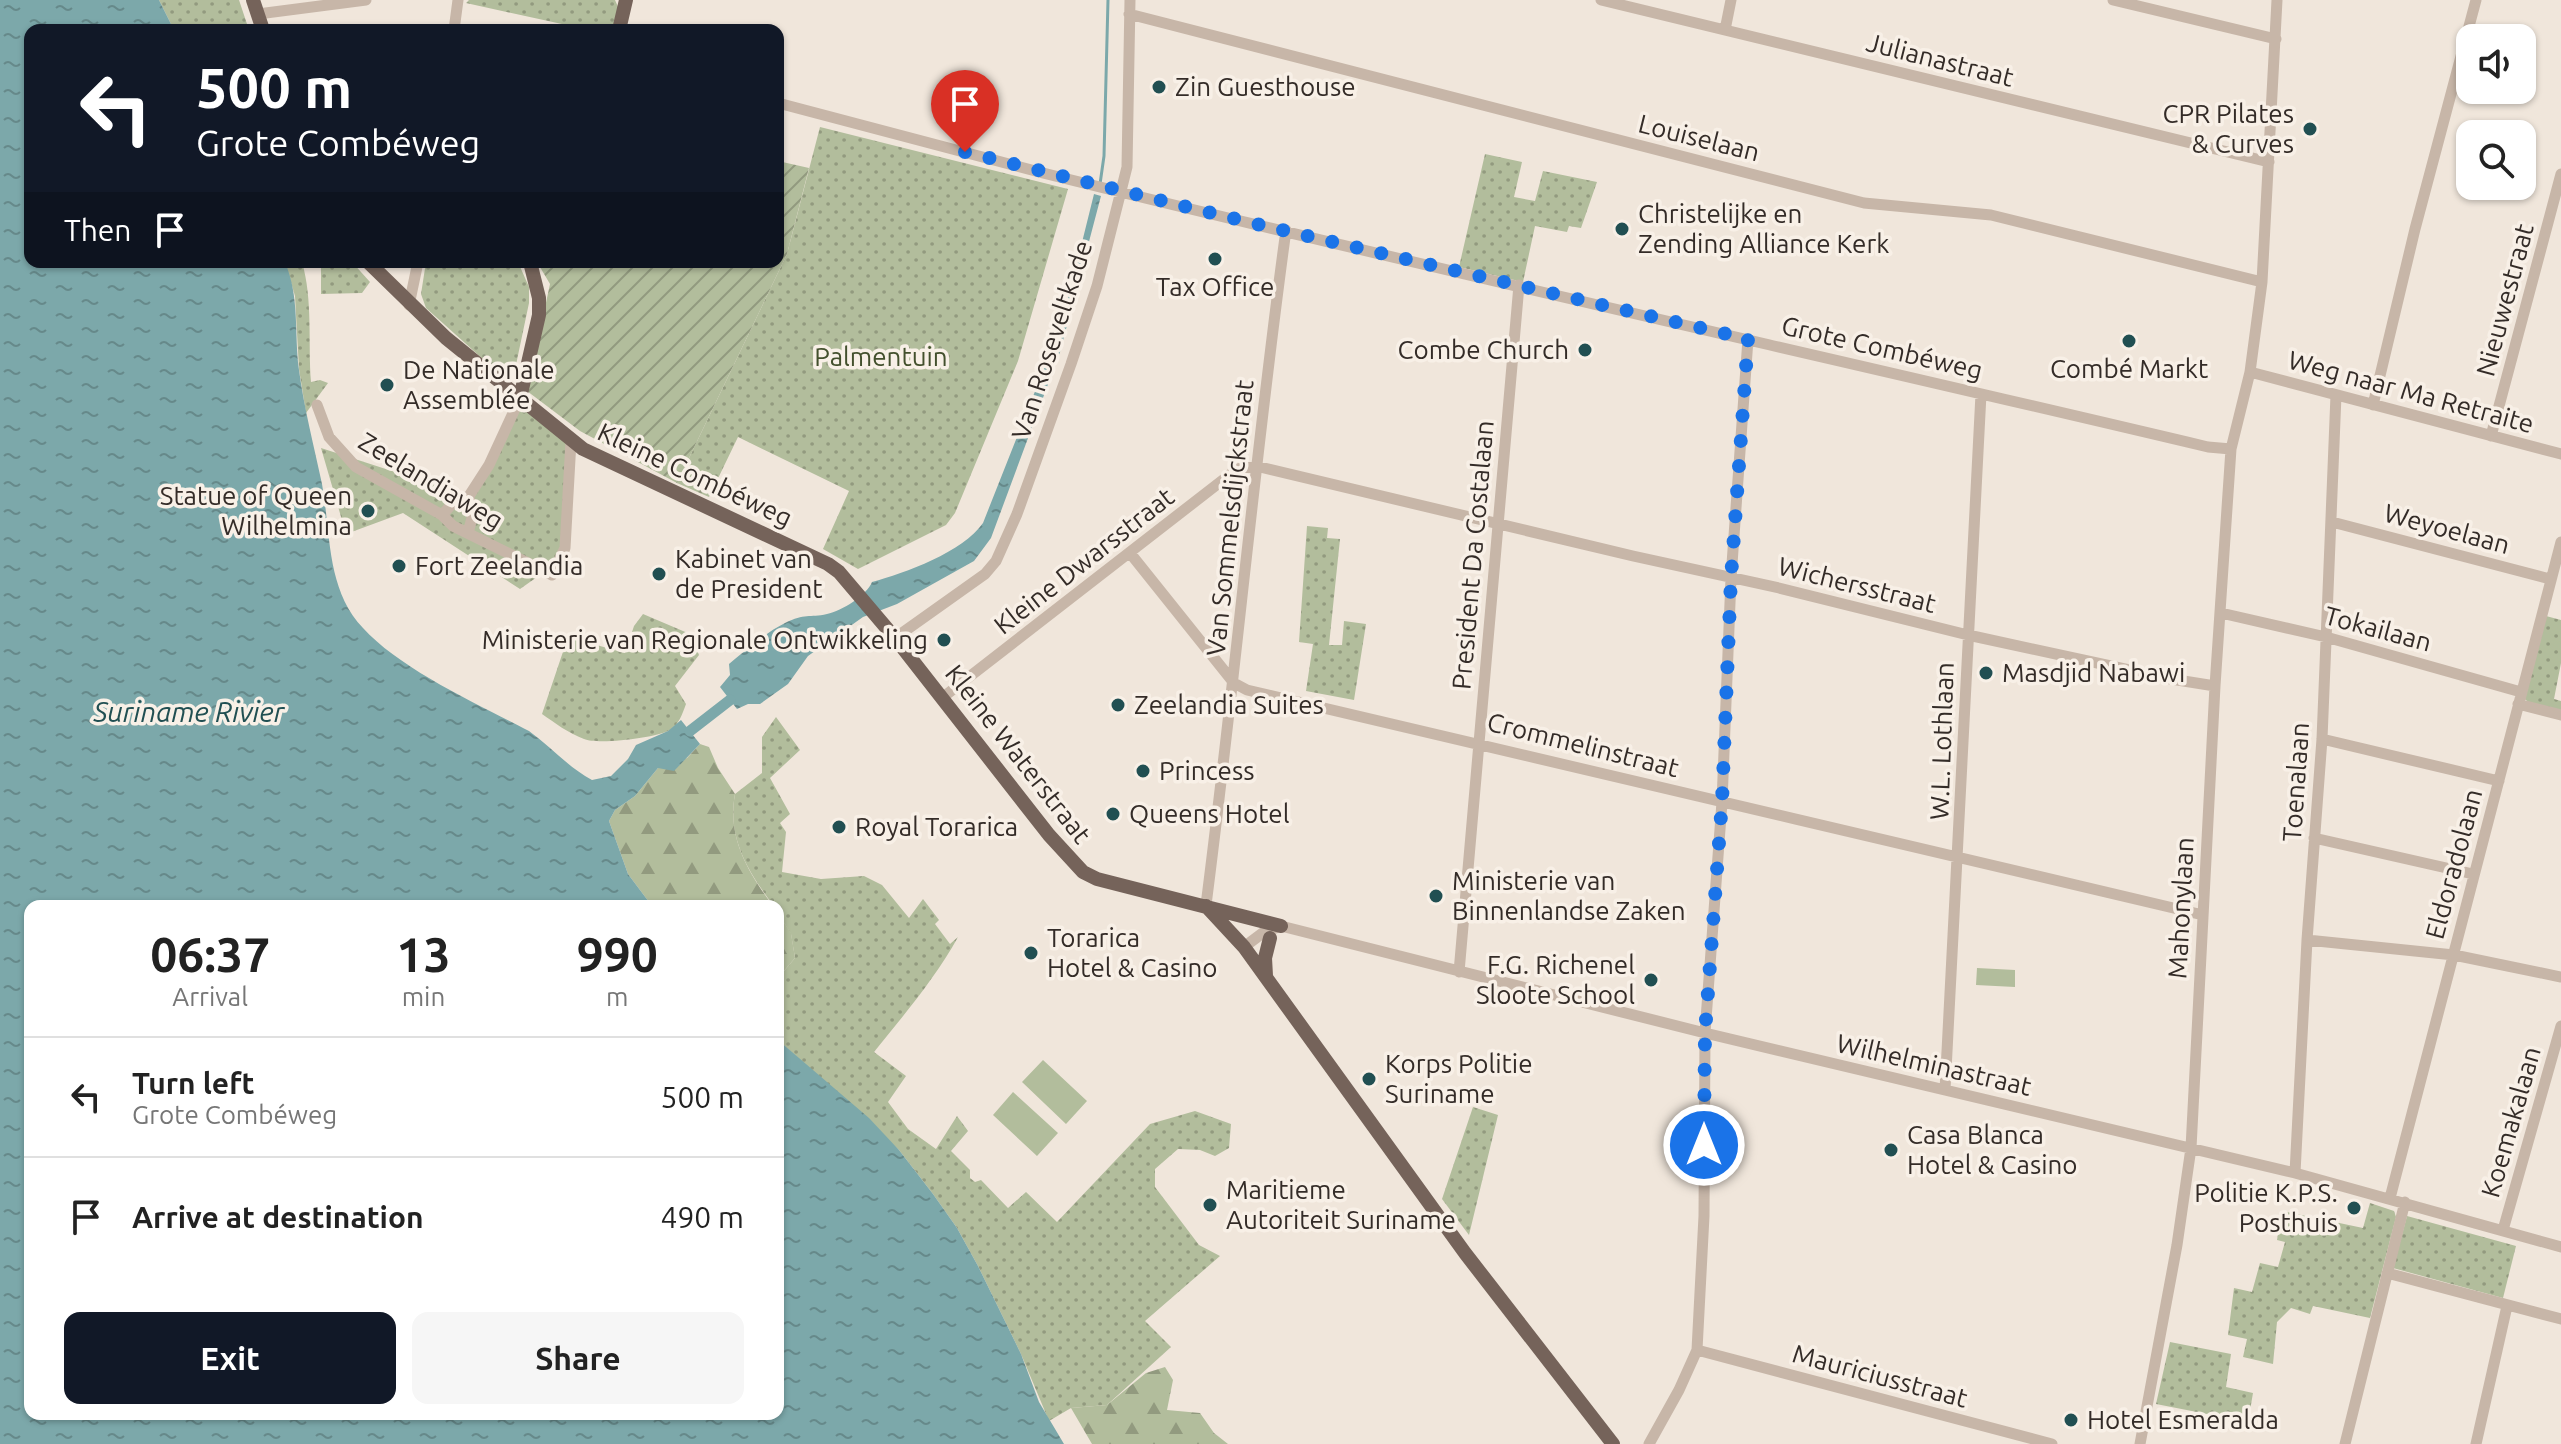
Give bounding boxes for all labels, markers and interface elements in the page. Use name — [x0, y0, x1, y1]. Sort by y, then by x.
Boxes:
map controls — [2456, 24, 2536, 200]
button: sound — [2456, 24, 2536, 104]
street label: Julianastraat — [1864, 27, 2017, 92]
icon: left — [64, 56, 168, 160]
text: 500 m — [196, 56, 352, 119]
pin — [931, 70, 999, 152]
place label: Zin Guesthouse — [1175, 72, 1356, 101]
marker: Zin Guesthouse — [1150, 78, 1168, 96]
icon: arrive — [943, 82, 987, 126]
place label: CPR Pilates & Curves — [2162, 99, 2294, 158]
street label: Louiselaan — [1636, 108, 1763, 167]
marker: CPR Pilates & Curves — [2301, 120, 2319, 138]
button: search — [2456, 120, 2536, 200]
text: Grote Combéweg — [196, 122, 480, 163]
place label: Christelijke en Zending Alliance Kerk — [1638, 199, 1889, 258]
icon: arrive — [148, 208, 192, 252]
text: Then — [64, 213, 132, 247]
marker: Christelijke en Zending Alliance Kerk — [1613, 220, 1631, 238]
street label: Nieuwestraat — [2470, 220, 2539, 379]
street label: Van Roseveltkade — [1006, 237, 1097, 443]
marker: Tax Office — [1206, 250, 1224, 268]
place label: Tax Office — [1156, 272, 1274, 301]
street label: Grote Combéweg — [1779, 310, 1985, 385]
marker: Combé Markt — [2120, 332, 2138, 350]
place label: Combe Church — [1398, 335, 1569, 364]
marker: Combe Church — [1576, 341, 1594, 359]
park label: Palmentuin — [814, 342, 948, 371]
street label: Weg naar Ma Retraite — [2285, 345, 2537, 438]
place label: Combé Markt — [2050, 354, 2208, 383]
place label: De Nationale Assemblée — [403, 355, 555, 414]
marker: De Nationale Assemblée — [378, 376, 396, 394]
street label: Van Sommelsdijckstraat — [1201, 378, 1258, 658]
street label: Kleine Combéweg — [593, 417, 797, 532]
street label: President Da Costalaan — [1446, 419, 1499, 691]
street label: Zeelandiaweg — [354, 426, 508, 535]
place label: Statue of Queen Wilhelmina — [160, 481, 352, 540]
street label: Kleine Dwarsstraat — [988, 482, 1179, 640]
street label: Weyoelaan — [2381, 498, 2513, 559]
marker: Statue of Queen Wilhelmina — [359, 502, 377, 520]
place label: Kabinet van de President — [675, 544, 822, 603]
place label: Fort Zeelandia — [415, 551, 583, 580]
street label: Wichersstraat — [1775, 551, 1939, 618]
marker: Fort Zeelandia — [390, 557, 408, 575]
marker: Kabinet van de President — [650, 565, 668, 583]
street label: Tokailaan — [2321, 600, 2435, 657]
place label: Ministerie van Regionale Ontwikkeling — [482, 625, 928, 654]
marker: Ministerie van Regionale Ontwikkeling — [935, 631, 953, 649]
place label: Masdjid Nabawi — [2002, 658, 2185, 687]
street label: Kleine Waterstraat — [940, 659, 1097, 849]
street label: W.L. Lothlaan — [1924, 662, 1959, 820]
marker: Masdjid Nabawi — [1977, 664, 1995, 682]
place label: Zeelandia Suites — [1134, 690, 1324, 719]
water label: Suriname Rivier — [93, 696, 286, 727]
marker: Zeelandia Suites — [1109, 696, 1127, 714]
street label: Crommelinstraat — [1484, 707, 1682, 782]
street label: Toenalaan — [2277, 721, 2314, 843]
place label: Princess — [1159, 756, 1255, 785]
marker: Princess — [1134, 762, 1152, 780]
street label: Eldoradolaan — [2420, 786, 2487, 942]
place label: Queens Hotel — [1129, 799, 1290, 828]
marker: Queens Hotel — [1104, 805, 1122, 823]
place label: Royal Torarica — [855, 812, 1018, 841]
marker: Royal Torarica — [830, 818, 848, 836]
street label: Mahonylaan — [2162, 836, 2199, 979]
place label: Ministerie van Binnenlandse Zaken — [1452, 866, 1686, 925]
marker: Ministerie van Binnenlandse Zaken — [1427, 887, 1445, 905]
place label: Torarica Hotel & Casino — [1047, 923, 1218, 982]
text: 06:37 — [150, 927, 270, 981]
text: 13 — [396, 927, 451, 981]
text: 990 — [577, 927, 658, 981]
marker: Torarica Hotel & Casino — [1022, 944, 1040, 962]
place label: F.G. Richenel Sloote School — [1476, 950, 1635, 1009]
marker: F.G. Richenel Sloote School — [1642, 971, 1660, 989]
text: Arrival — [172, 982, 248, 1011]
text: min — [402, 982, 445, 1011]
text: m — [606, 982, 628, 1011]
street label: Wilhelminastraat — [1834, 1028, 2034, 1101]
street label: Koemakalaan — [2475, 1043, 2546, 1201]
place label: Korps Politie Suriname — [1385, 1049, 1533, 1108]
text: Turn left — [132, 1066, 254, 1100]
marker: Korps Politie Suriname — [1360, 1070, 1378, 1088]
icon: left — [64, 1075, 108, 1119]
text: 500 m — [660, 1080, 744, 1114]
text: Grote Combéweg — [132, 1100, 337, 1129]
position arrow — [1662, 1103, 1746, 1187]
place label: Casa Blanca Hotel & Casino — [1907, 1120, 2078, 1179]
marker: Casa Blanca Hotel & Casino — [1882, 1141, 1900, 1159]
place label: Maritieme Autoriteit Suriname — [1226, 1175, 1456, 1234]
place label: Politie K.P.S. Posthuis — [2194, 1178, 2338, 1237]
icon: arrive — [64, 1195, 108, 1239]
marker: Maritieme Autoriteit Suriname — [1201, 1196, 1219, 1214]
marker: Politie K.P.S. Posthuis — [2345, 1199, 2363, 1217]
text: Arrive at destination — [132, 1200, 424, 1234]
text: 490 m — [660, 1200, 744, 1234]
button: Exit — [64, 1312, 396, 1404]
button: Share — [412, 1312, 744, 1404]
street label: Mauriciusstraat — [1790, 1338, 1971, 1413]
place label: Hotel Esmeralda — [2087, 1405, 2279, 1434]
marker: Hotel Esmeralda — [2062, 1411, 2080, 1429]

